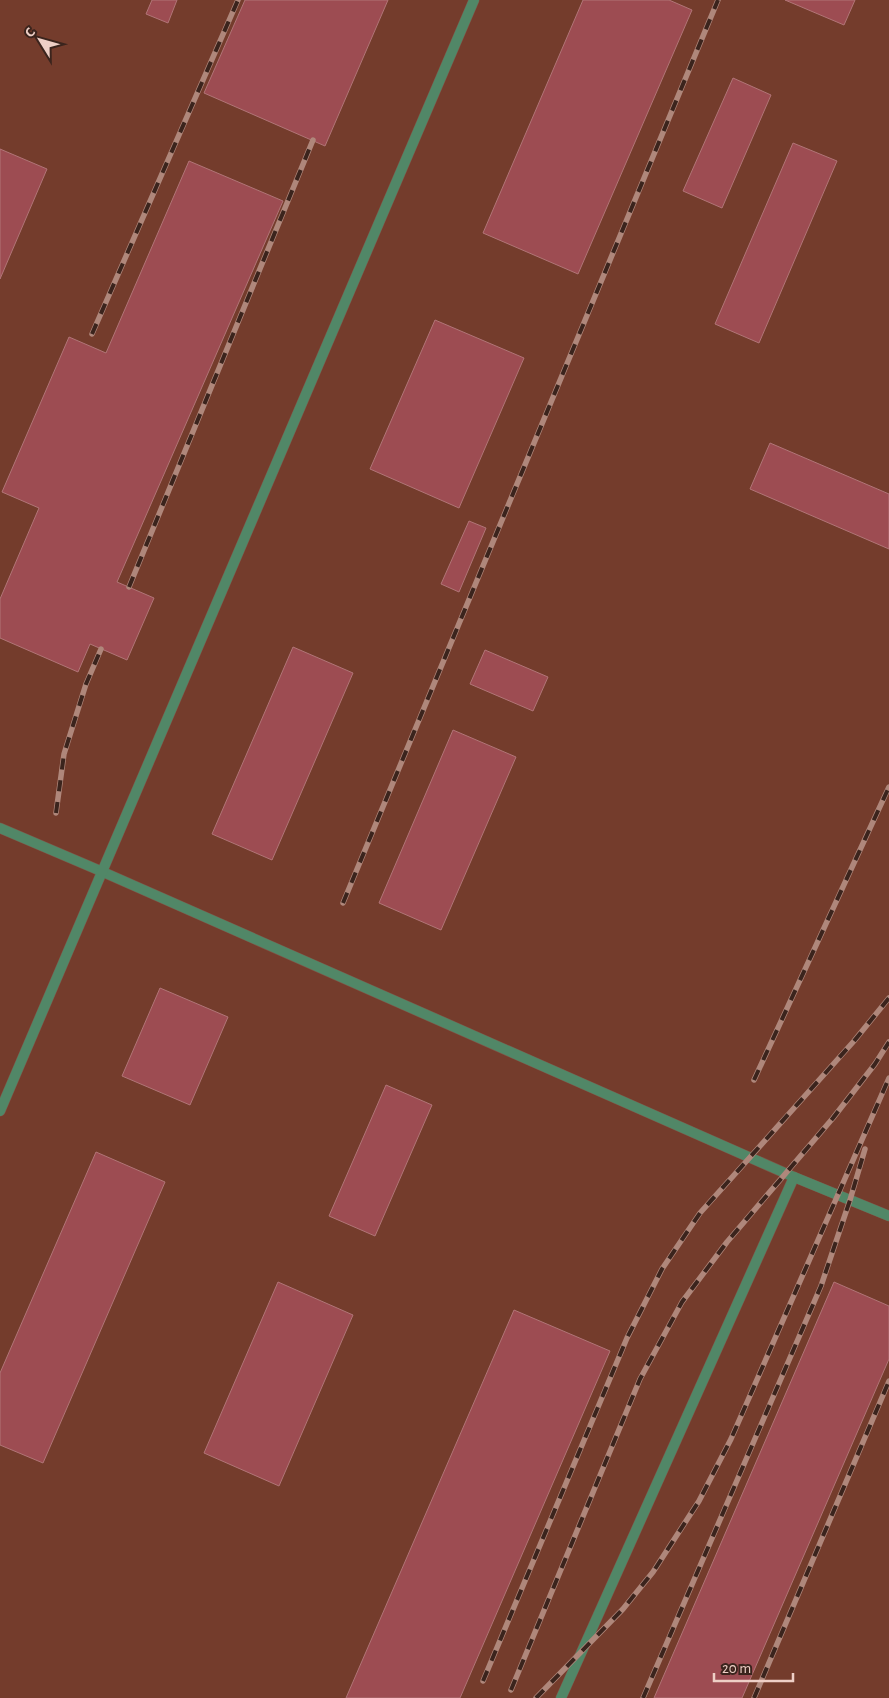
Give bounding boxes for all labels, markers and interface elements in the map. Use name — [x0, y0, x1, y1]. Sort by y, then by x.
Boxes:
north arrow — [15, 15, 65, 65]
text: С — [22, 25, 38, 40]
scale bar — [714, 1650, 793, 1682]
text: 20 m — [722, 1661, 751, 1676]

